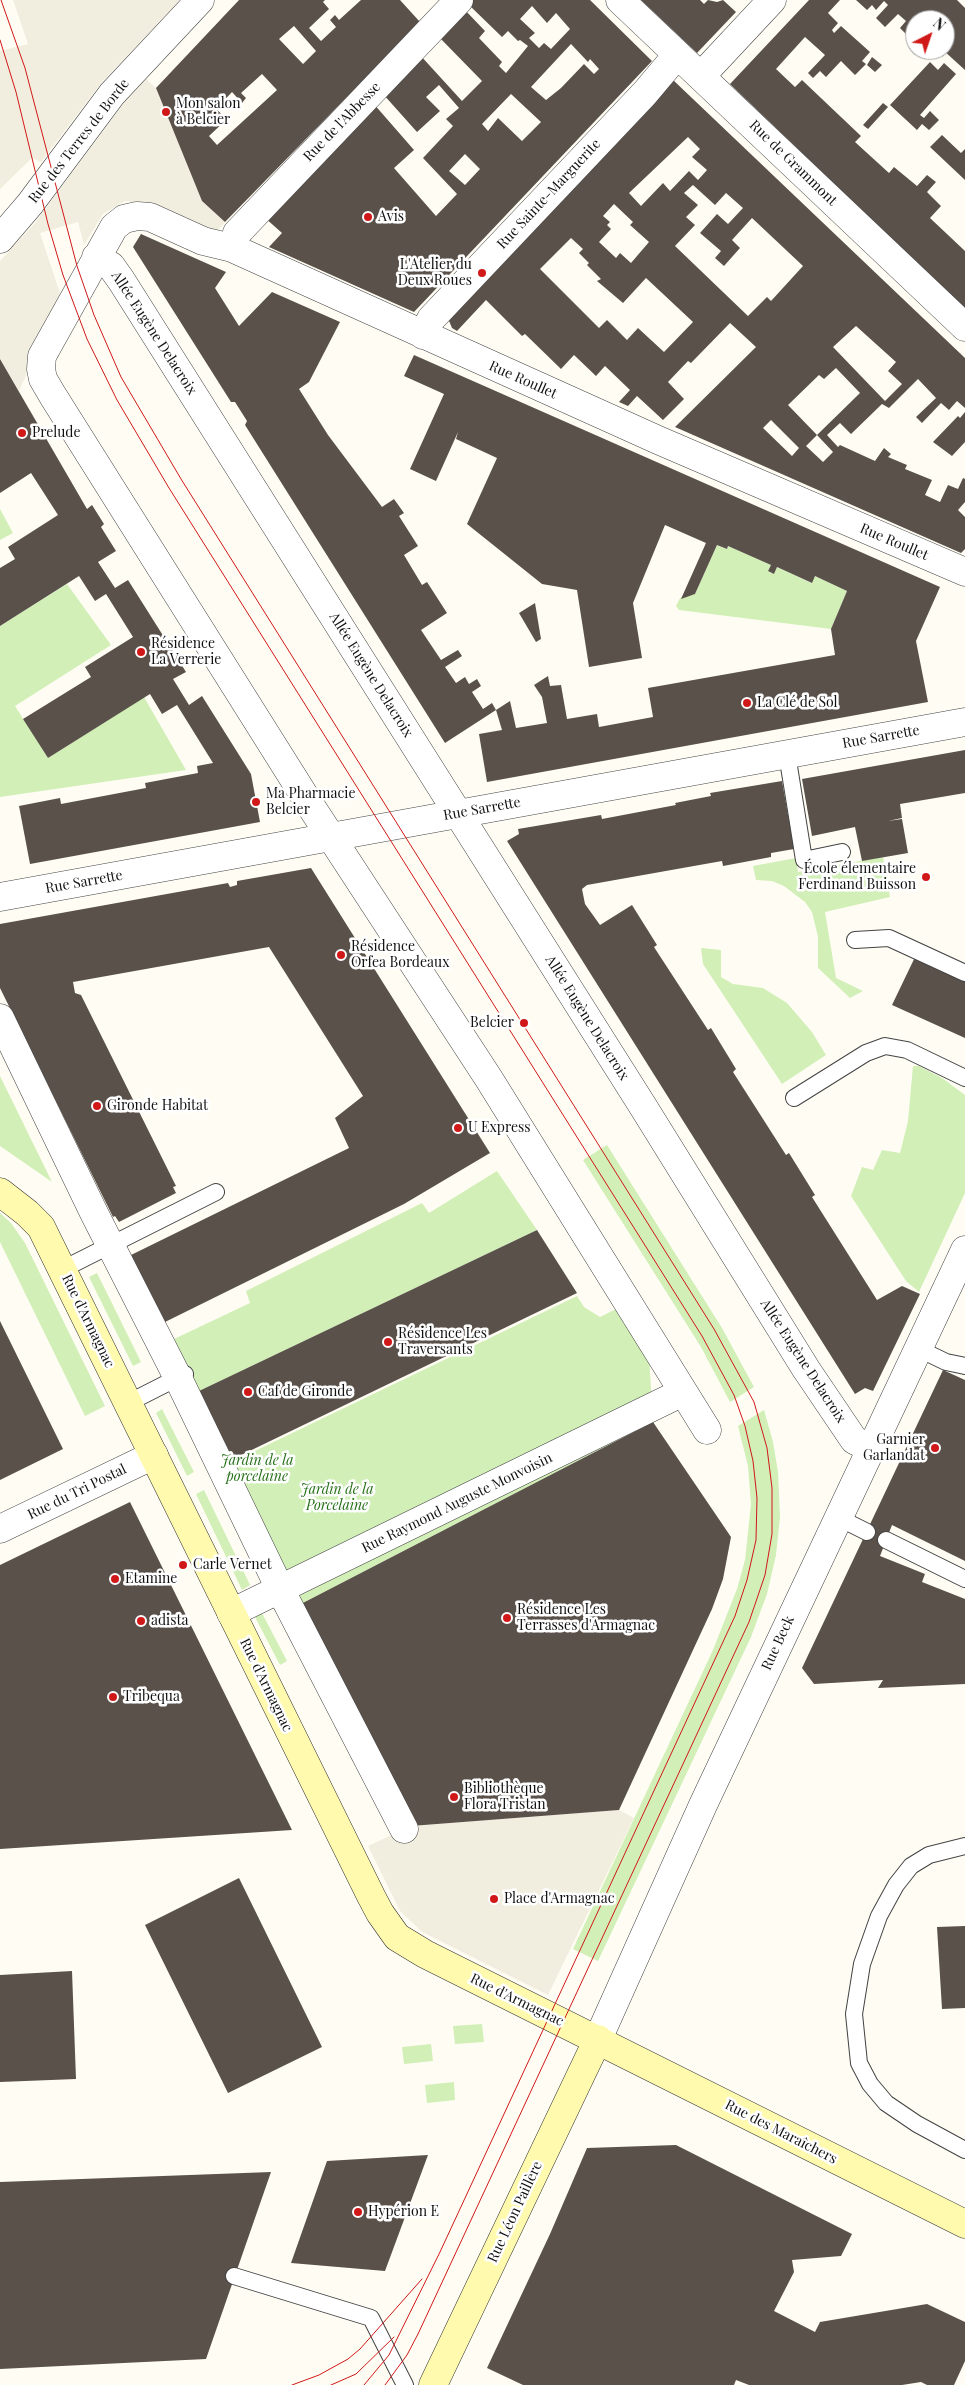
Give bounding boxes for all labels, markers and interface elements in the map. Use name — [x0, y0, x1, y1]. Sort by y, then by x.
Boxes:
north arrow — [905, 10, 955, 60]
text: N — [929, 14, 950, 35]
street label: Rue des Terres de Borde — [25, 75, 133, 207]
street label: Rue de l'Abbesse — [300, 79, 384, 165]
place label: Mon salon à Belcier — [176, 96, 241, 128]
marker: Mon salon à Belcier — [160, 106, 172, 118]
street label: Rue de Grammont — [746, 117, 840, 209]
street label: Rue Sainte-Marguerite — [494, 136, 604, 252]
place label: Avis — [378, 209, 404, 225]
marker: Avis — [362, 211, 374, 223]
place label: L'Atelier du Deux Roues — [398, 257, 472, 290]
marker: L'Atelier du Deux Roues — [476, 267, 488, 279]
street label: Allée Eugène Delacroix — [108, 268, 200, 398]
street label: Rue Roullet — [486, 358, 560, 402]
place label: Prelude — [32, 425, 81, 441]
marker: Prelude — [16, 427, 28, 439]
street label: Rue Roullet — [857, 520, 931, 564]
street label: Allée Eugène Delacroix — [326, 609, 416, 741]
place label: Résidence La Verrerie — [151, 636, 221, 669]
marker: Résidence La Verrerie — [135, 646, 147, 658]
place label: La Clé de Sol — [757, 695, 838, 711]
marker: La Clé de Sol — [741, 697, 753, 709]
street label: Rue Sarrette — [841, 722, 921, 752]
place label: Ma Pharmacie Belcier — [266, 786, 355, 819]
street label: Rue Sarrette — [442, 794, 522, 824]
marker: Ma Pharmacie Belcier — [250, 796, 262, 808]
place label: École élementaire Ferdinand Buisson — [798, 861, 916, 894]
street label: Rue Sarrette — [44, 867, 124, 897]
marker: École élementaire Ferdinand Buisson — [920, 871, 932, 883]
place label: Résidence Orfea Bordeaux — [351, 939, 449, 972]
marker: Résidence Orfea Bordeaux — [335, 949, 347, 961]
street label: Allée Eugène Delacroix — [542, 952, 632, 1084]
place label: Belcier — [470, 1015, 514, 1031]
marker: Belcier — [518, 1017, 530, 1029]
place label: Gironde Habitat — [107, 1098, 208, 1114]
marker: Gironde Habitat — [91, 1100, 103, 1112]
place label: U Express — [468, 1120, 531, 1136]
marker: U Express — [452, 1122, 464, 1134]
street label: Rue d'Armagnac — [58, 1272, 118, 1370]
street label: Allée Eugène Delacroix — [757, 1296, 849, 1426]
place label: Résidence Les Traversants — [398, 1326, 487, 1358]
marker: Résidence Les Traversants — [382, 1336, 394, 1348]
place label: Caf de Gironde — [258, 1384, 353, 1400]
marker: Caf de Gironde — [242, 1386, 254, 1398]
place label: Garnier Garlandat — [863, 1432, 925, 1464]
marker: Garnier Garlandat — [929, 1442, 941, 1454]
street label: Rue Raymond Auguste Monvoisin — [359, 1449, 555, 1557]
park label: Jardin de la porcelaine — [220, 1453, 294, 1485]
street label: Rue du Tri Postal — [25, 1461, 129, 1523]
park label: Jardin de la Porcelaine — [300, 1482, 374, 1514]
place label: Carle Vernet — [193, 1557, 272, 1573]
marker: Carle Vernet — [177, 1559, 189, 1571]
place label: Etamine — [125, 1571, 177, 1587]
marker: Etamine — [109, 1573, 121, 1585]
place label: Résidence Les Terrasses d'Armagnac — [517, 1602, 655, 1634]
marker: Résidence Les Terrasses d'Armagnac — [501, 1612, 513, 1624]
place label: adista — [151, 1613, 188, 1629]
street label: Rue Beck — [758, 1613, 798, 1673]
marker: adista — [135, 1615, 147, 1627]
street label: Rue d'Armagnac — [236, 1636, 296, 1734]
place label: Tribequa — [123, 1689, 180, 1705]
marker: Tribequa — [107, 1691, 119, 1703]
place label: Bibliothèque Flora Tristan — [464, 1781, 546, 1814]
marker: Bibliothèque Flora Tristan — [448, 1791, 460, 1803]
place label: Place d'Armagnac — [504, 1891, 614, 1907]
marker: Place d'Armagnac — [488, 1893, 500, 1905]
street label: Rue d'Armagnac — [468, 1970, 566, 2030]
street label: Rue des Maraîchers — [722, 2096, 840, 2168]
street label: Rue Léon Paillère — [484, 2159, 546, 2265]
place label: Hypérion E — [368, 2204, 439, 2220]
marker: Hypérion E — [352, 2206, 364, 2218]

